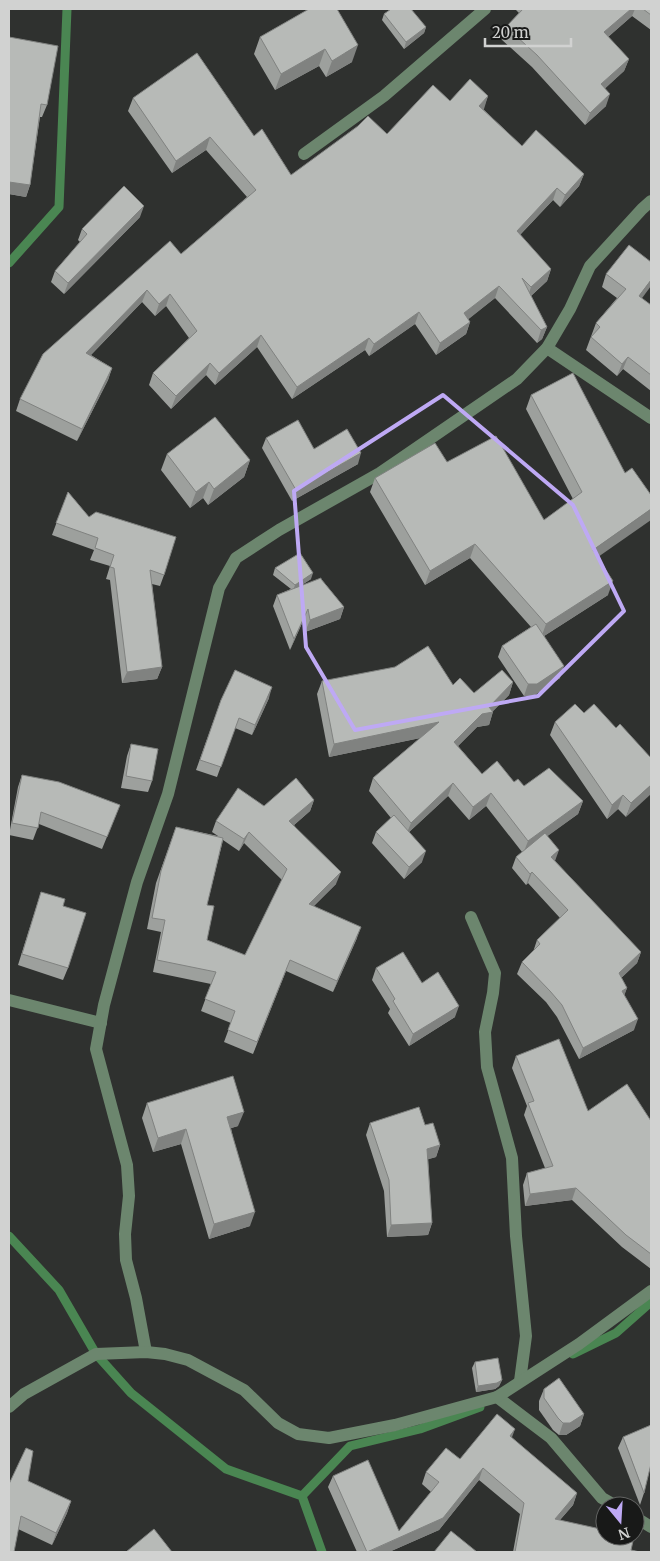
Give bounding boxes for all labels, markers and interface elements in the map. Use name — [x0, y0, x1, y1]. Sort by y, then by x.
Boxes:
scale bar — [485, 15, 571, 47]
text: 20 m — [492, 23, 529, 42]
north arrow — [595, 1496, 645, 1546]
text: N — [616, 1523, 632, 1544]

